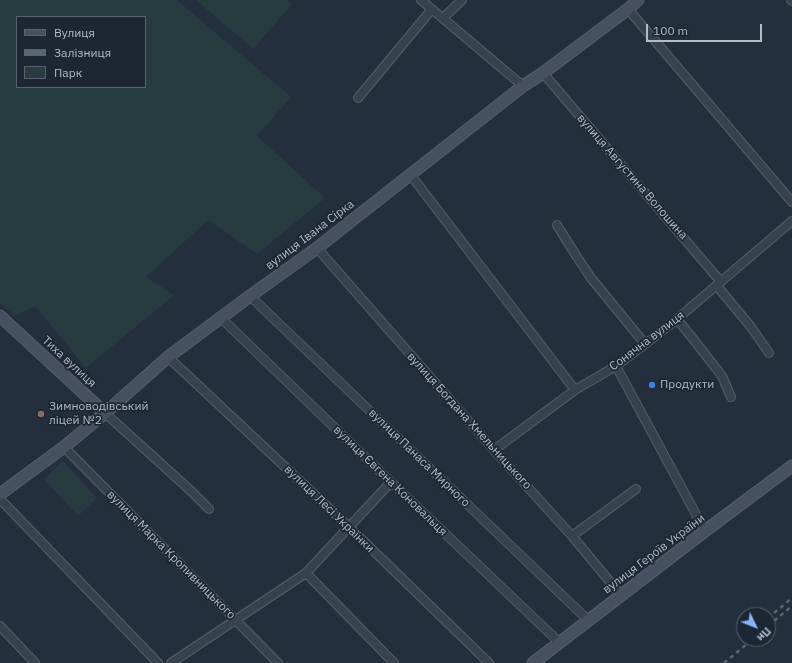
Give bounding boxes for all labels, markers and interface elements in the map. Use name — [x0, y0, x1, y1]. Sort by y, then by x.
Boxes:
legend — [16, 16, 146, 88]
scale bar — [648, 16, 764, 42]
text: 100 m — [653, 23, 688, 38]
text: Вулиця — [54, 25, 95, 40]
text: Залізниця — [54, 45, 111, 60]
text: Парк — [54, 65, 82, 80]
street label: вулиця Августина Волошина — [574, 111, 690, 243]
street label: вулиця Івана Сірка — [263, 197, 357, 273]
street label: Сонячна вулиця — [607, 308, 687, 374]
street label: Тиха вулиця — [39, 333, 99, 391]
street label: вулиця Богдана Хмельницького — [404, 350, 534, 492]
place label: Продукти — [660, 378, 714, 392]
marker: Продукти — [647, 380, 657, 390]
place label: Зимноводівський ліцей №2 — [49, 400, 149, 428]
street label: вулиця Панаса Мирного — [365, 406, 473, 510]
marker: Зимноводівський ліцей №2 — [36, 409, 46, 419]
street label: вулиця Євгена Коновальця — [330, 423, 450, 539]
street label: вулиця Лесі Українки — [281, 462, 377, 556]
street label: вулиця Марка Кропивницького — [104, 488, 238, 622]
street label: вулиця Героїв України — [600, 511, 708, 597]
north arrow — [736, 607, 776, 647]
text: Пн — [754, 624, 774, 645]

